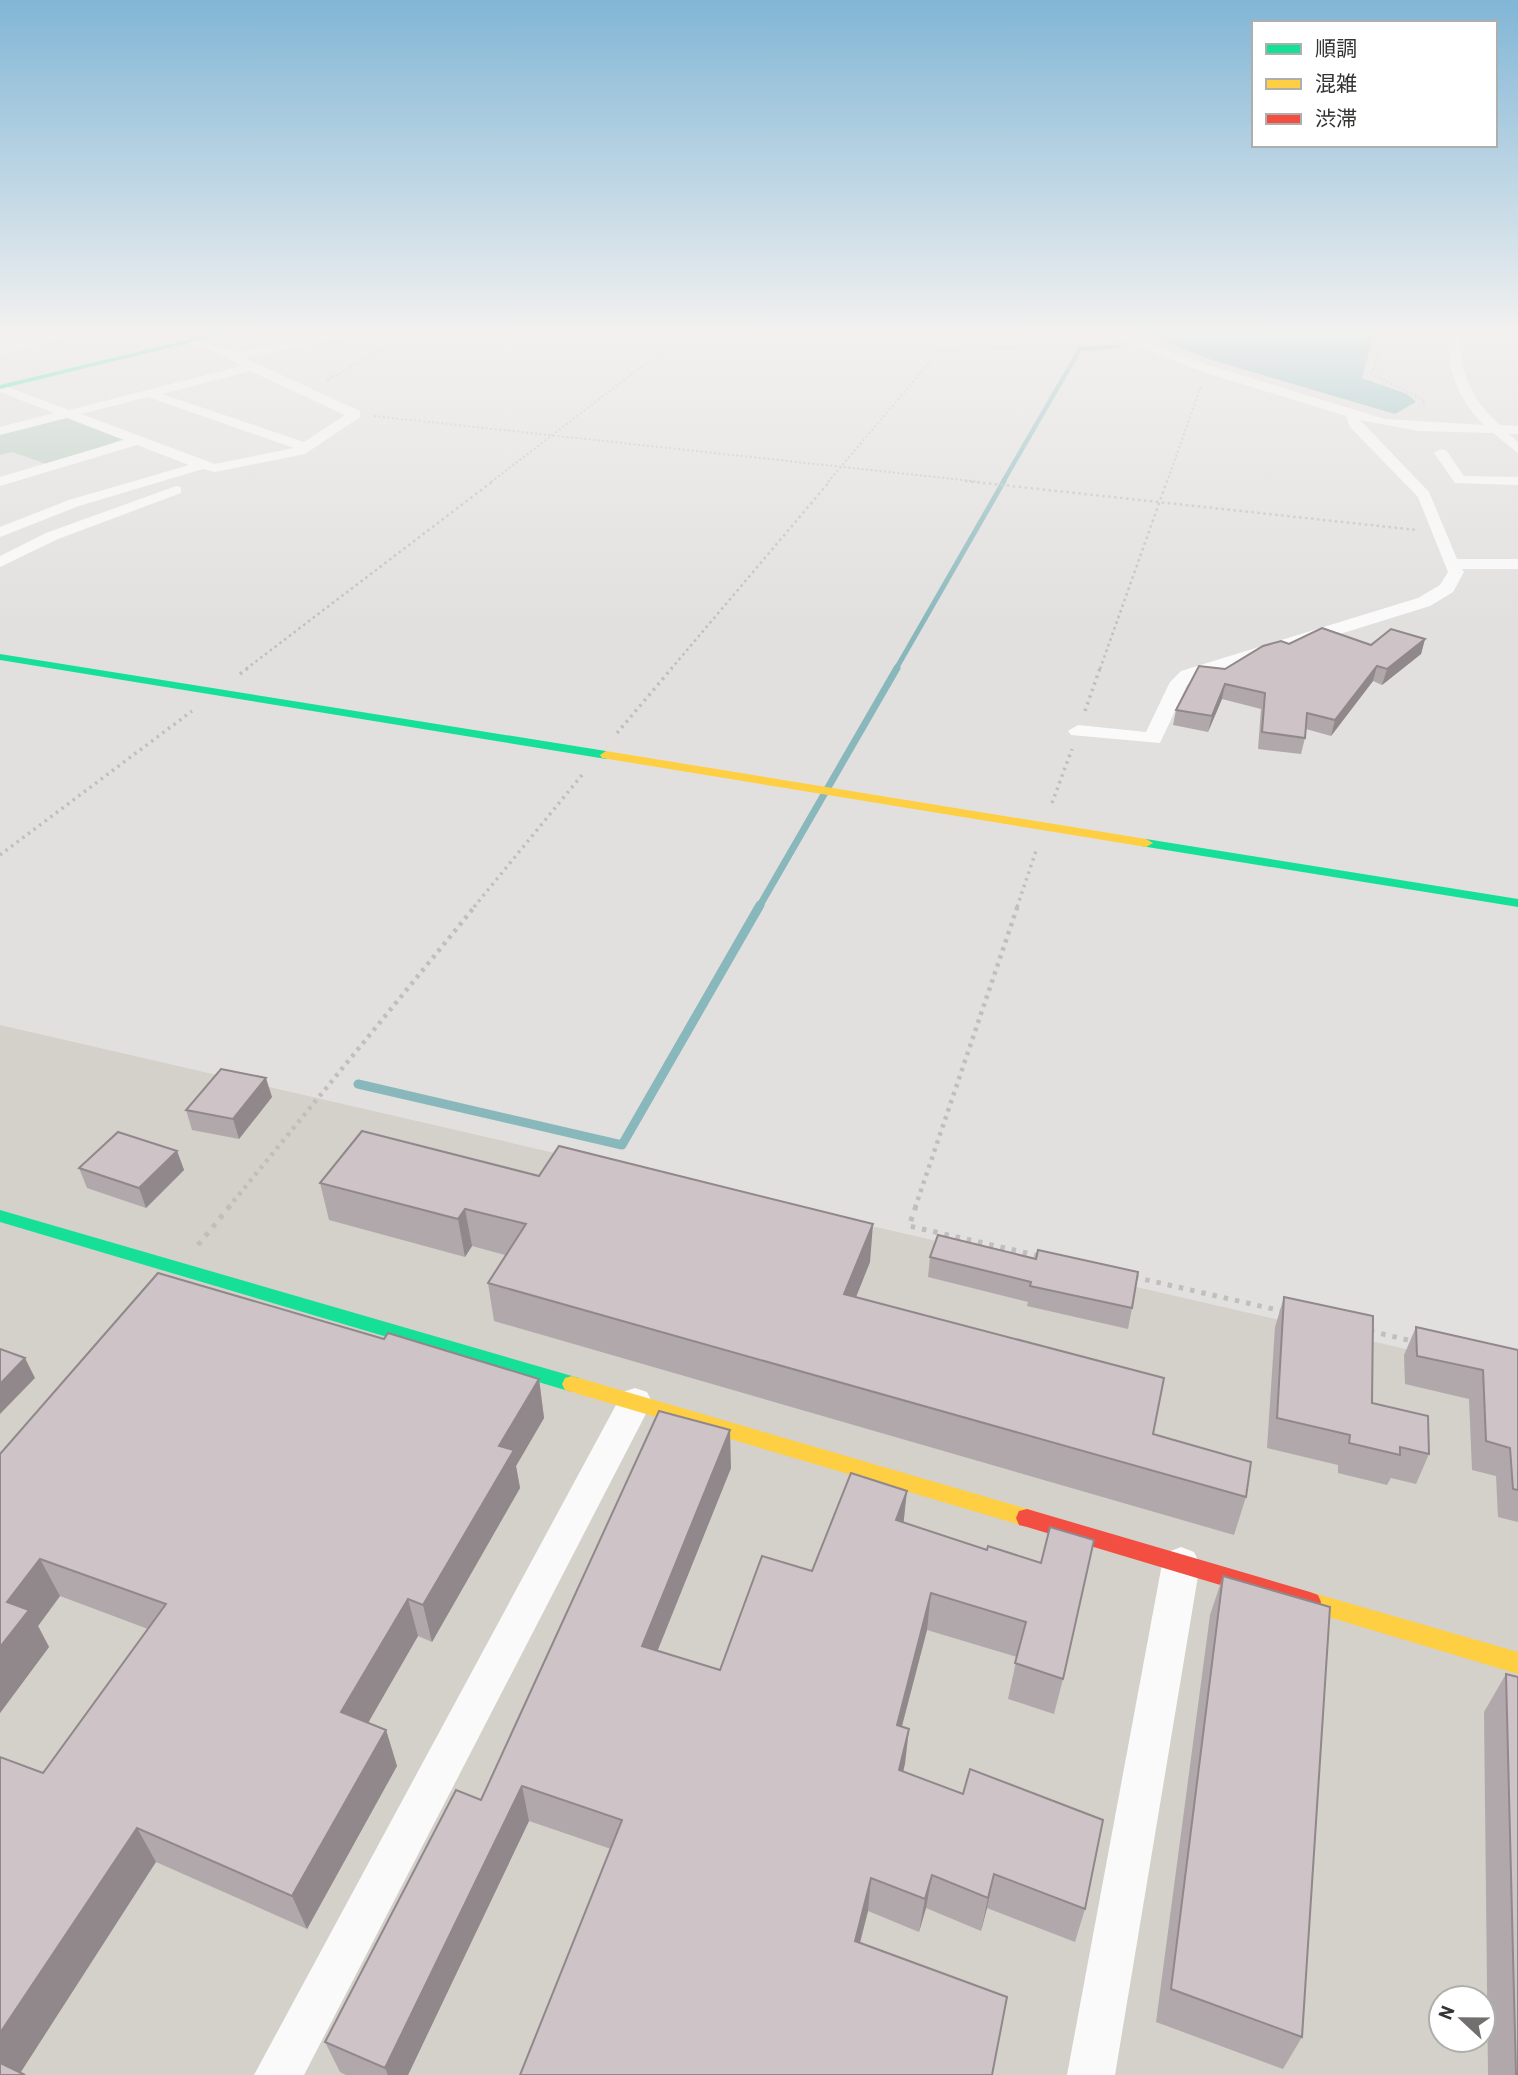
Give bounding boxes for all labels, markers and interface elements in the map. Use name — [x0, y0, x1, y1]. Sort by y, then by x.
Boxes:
legend — [1252, 21, 1497, 147]
text: 順調 — [1315, 35, 1357, 60]
text: 混雑 — [1315, 70, 1357, 95]
text: 渋滞 — [1315, 105, 1357, 130]
north arrow — [1427, 1984, 1497, 2054]
text: N — [1433, 2002, 1459, 2023]

